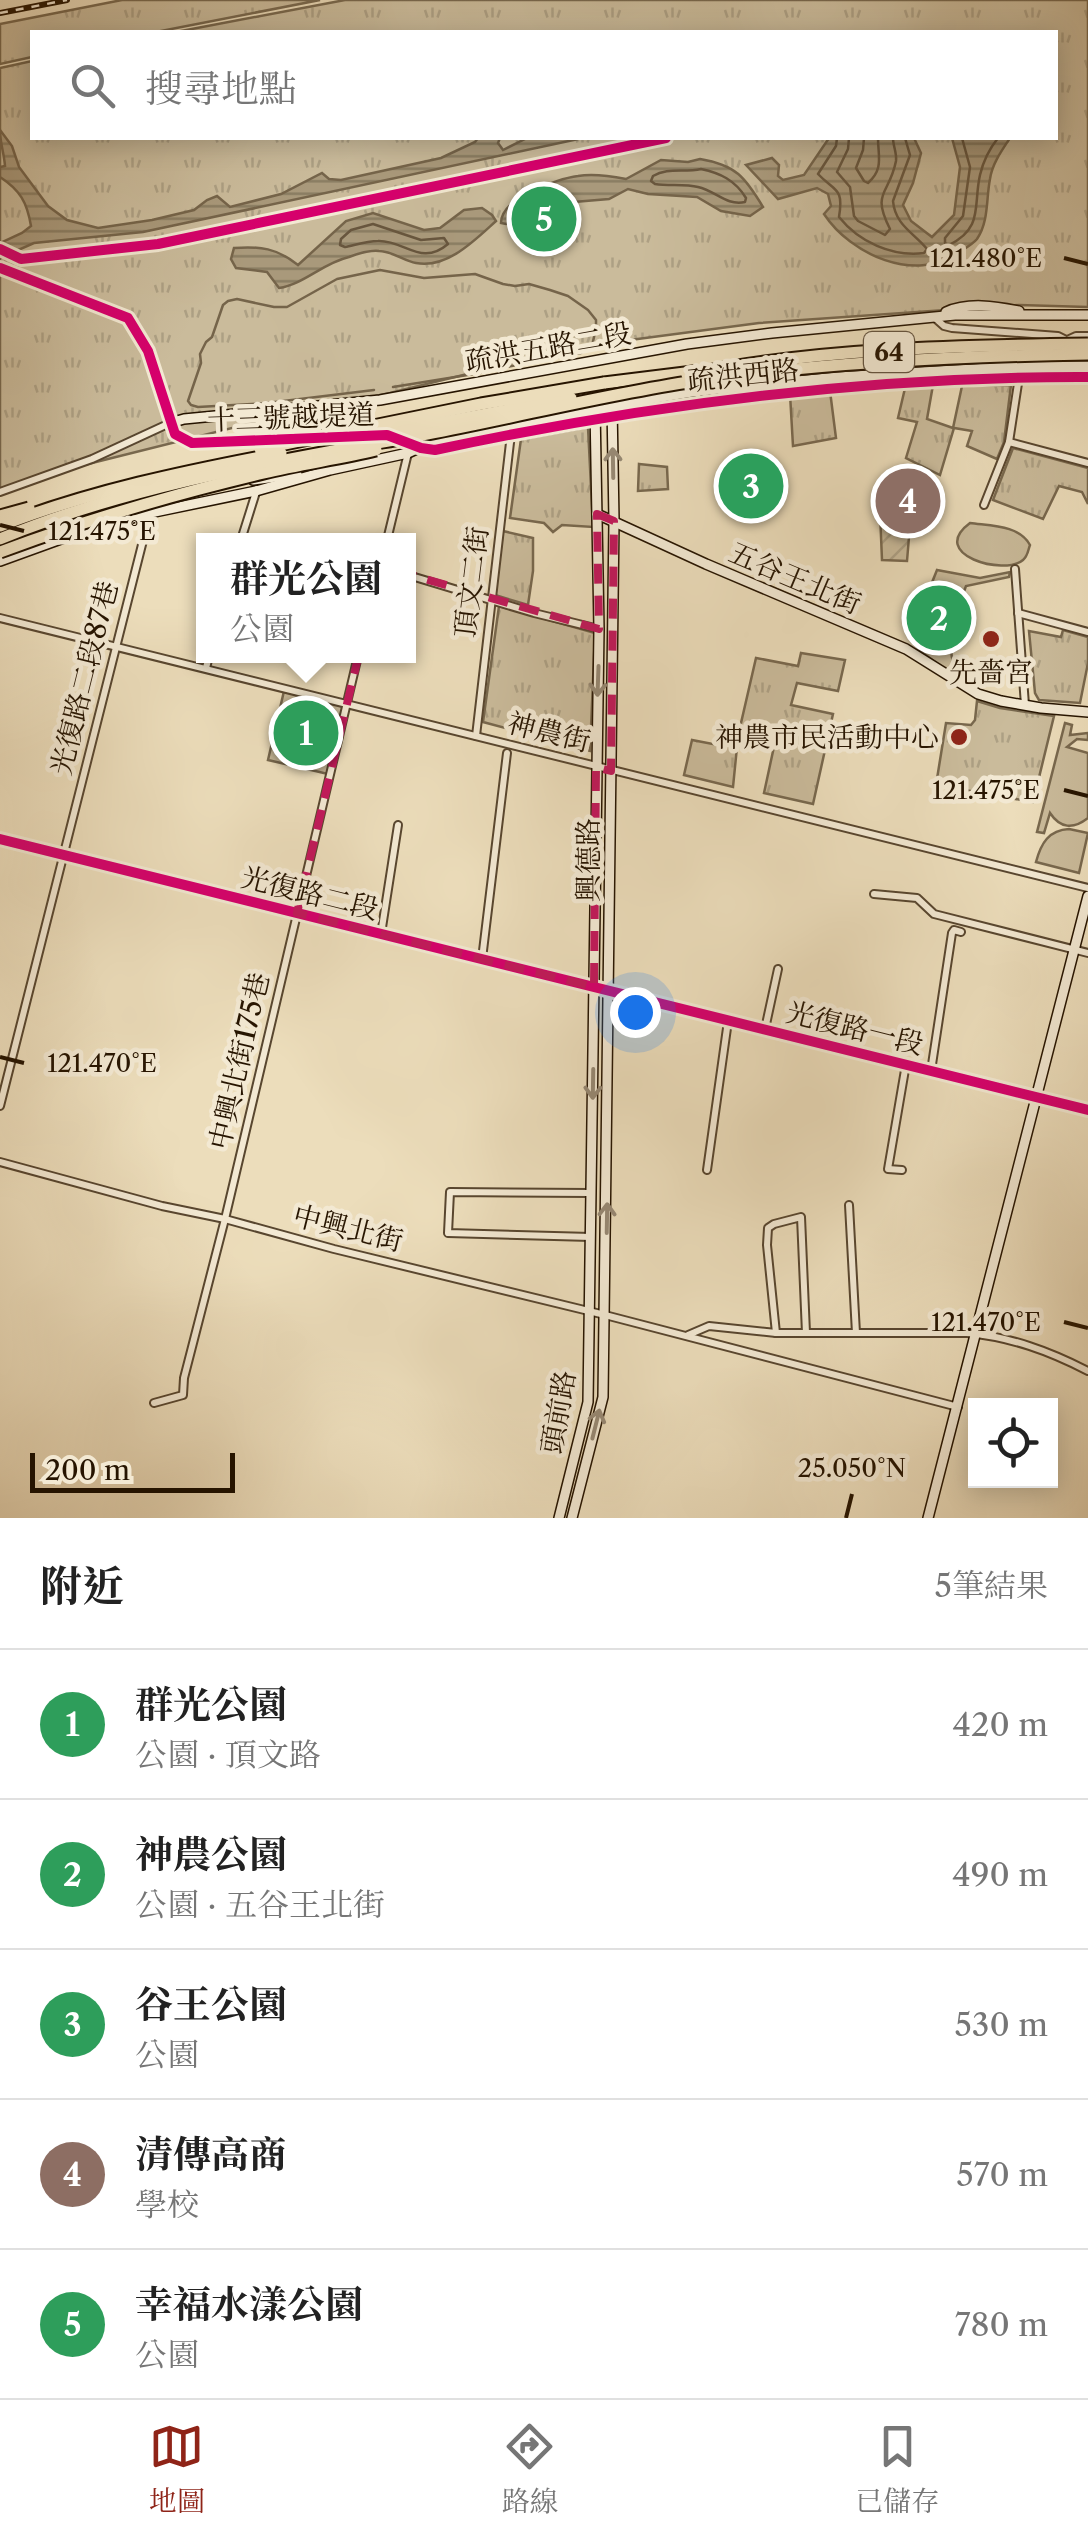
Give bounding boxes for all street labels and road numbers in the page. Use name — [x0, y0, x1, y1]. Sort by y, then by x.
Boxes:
street label: 疏洪五路二段 — [462, 316, 634, 378]
road number: 64 — [864, 332, 914, 372]
street label: 疏洪西路 — [686, 352, 800, 398]
street label: 十三號越堤道 — [206, 397, 376, 437]
street label: 頂文二街 — [447, 524, 495, 640]
street label: 五谷王北街 — [724, 535, 866, 621]
street label: 光復路二段87巷 — [44, 578, 124, 778]
street label: 神農街 — [504, 705, 594, 759]
street label: 興德路 — [571, 818, 605, 902]
street label: 光復路二段 — [238, 860, 382, 926]
street label: 中興北街175巷 — [202, 969, 276, 1153]
street label: 光復路一段 — [783, 995, 927, 1061]
street label: 中興北街 — [290, 1198, 406, 1258]
street label: 頭前路 — [534, 1368, 582, 1456]

